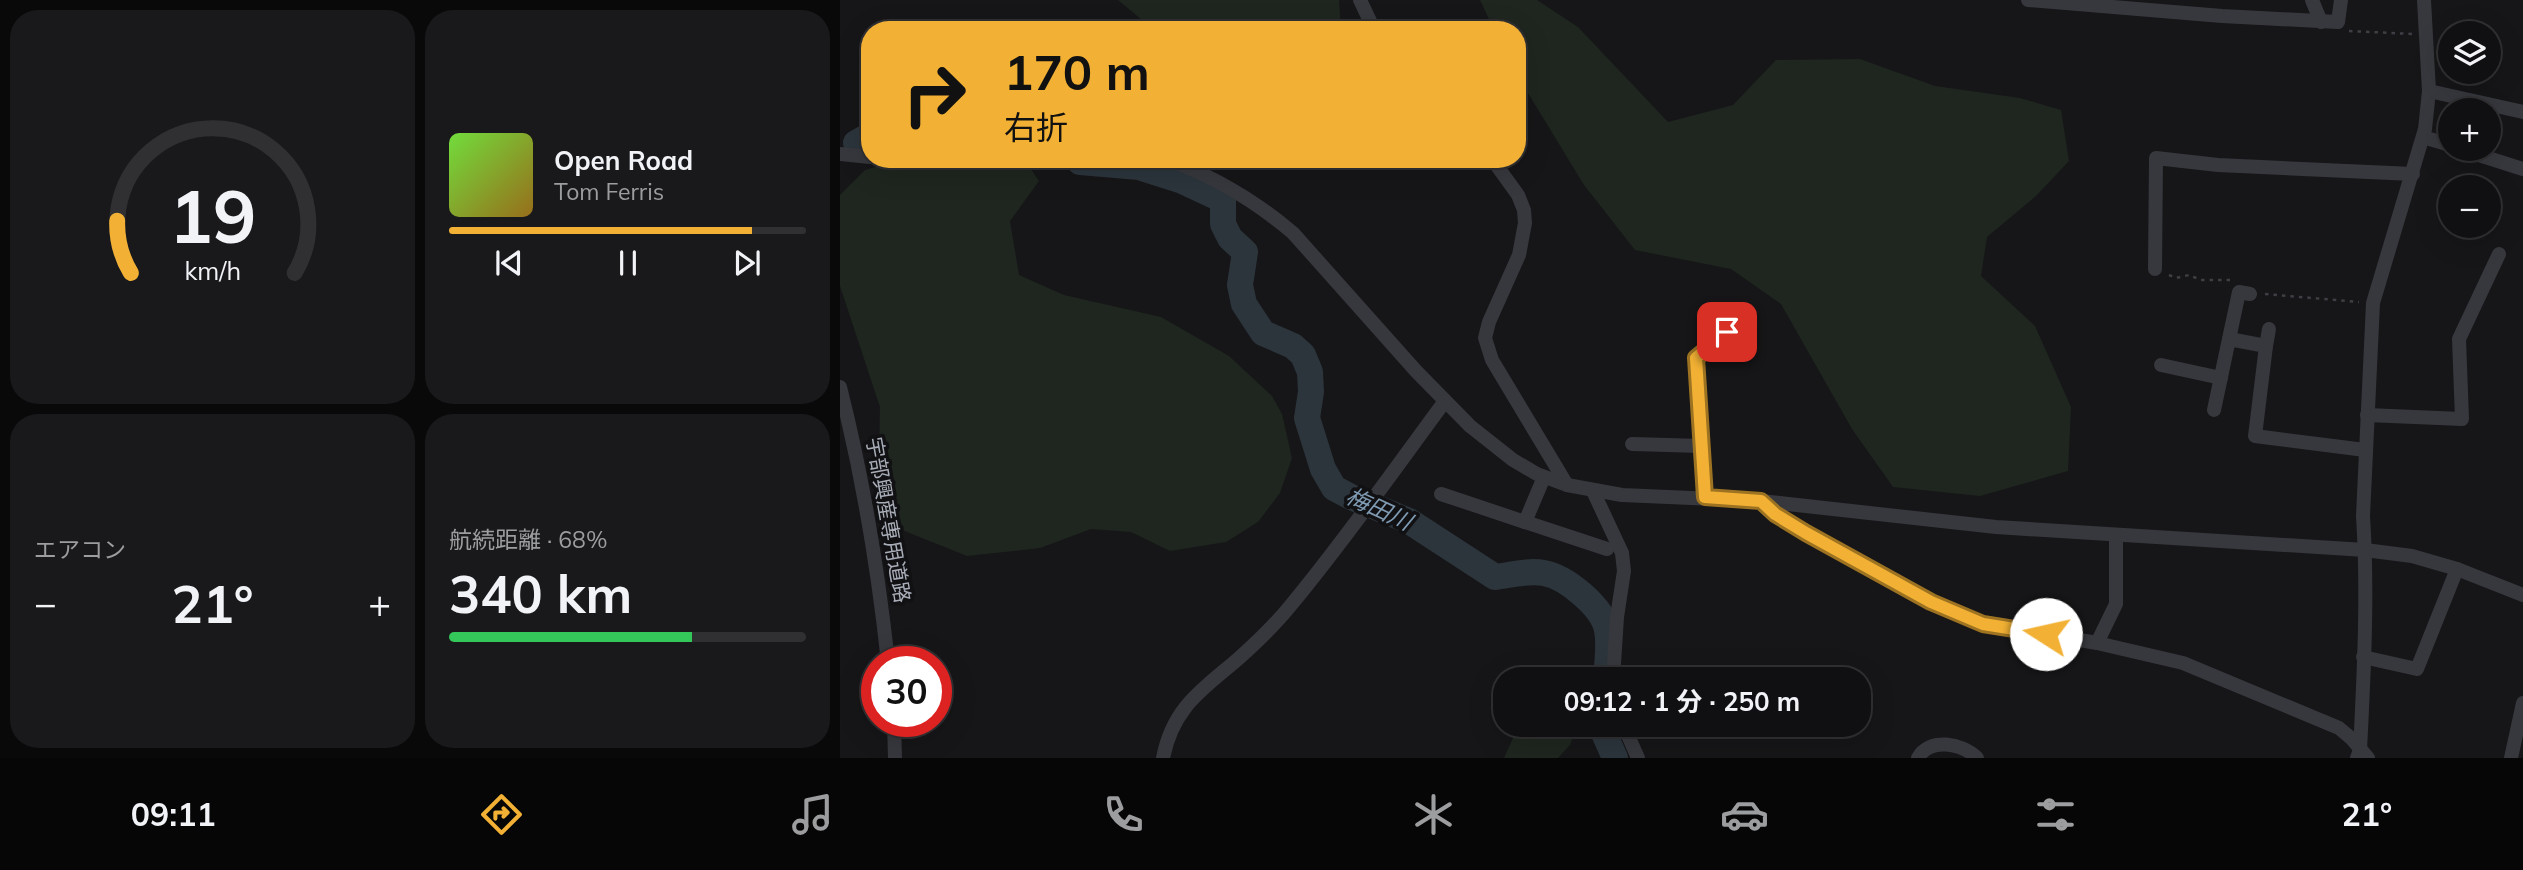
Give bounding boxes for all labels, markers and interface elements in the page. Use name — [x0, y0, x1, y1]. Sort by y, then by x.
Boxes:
map controls — [2438, 21, 2501, 238]
button: layers — [2438, 21, 2501, 84]
text: 170 m — [1004, 41, 1150, 102]
icon: right — [889, 49, 980, 140]
button: + — [2438, 98, 2501, 161]
text: 右折 — [1004, 107, 1068, 147]
text: Open Road — [554, 144, 693, 177]
text: 19 — [169, 171, 256, 262]
button: − — [2438, 175, 2501, 238]
text: Tom Ferris — [554, 177, 664, 206]
icon: previous — [490, 244, 528, 282]
icon: pause — [609, 244, 647, 282]
icon: next — [728, 244, 766, 282]
text: km/h — [184, 255, 241, 286]
pin — [1697, 302, 1757, 362]
icon: arrive — [1708, 313, 1746, 351]
street label: 宇部興産専用道路 — [862, 435, 916, 605]
water label: 梅田川 — [1342, 481, 1419, 538]
text: 航続距離 · 68% — [449, 525, 607, 554]
text: エアコン — [34, 535, 126, 564]
text: 340 km — [449, 561, 632, 626]
text: 21° — [171, 571, 254, 636]
text: − — [34, 579, 57, 627]
text: + — [368, 579, 391, 627]
position arrow — [2009, 597, 2083, 671]
speed limit sign: 30 — [861, 646, 952, 737]
text: 09:12 · 1 分 · 250 m — [1564, 685, 1800, 718]
icon: directions — [477, 790, 526, 839]
icon: music — [788, 790, 837, 839]
icon: phone — [1099, 790, 1148, 839]
icon: climate — [1409, 790, 1458, 839]
icon: car — [1720, 790, 1769, 839]
icon: filters — [2031, 790, 2080, 839]
text: 09:11 — [131, 794, 216, 834]
text: 21° — [2342, 794, 2392, 834]

